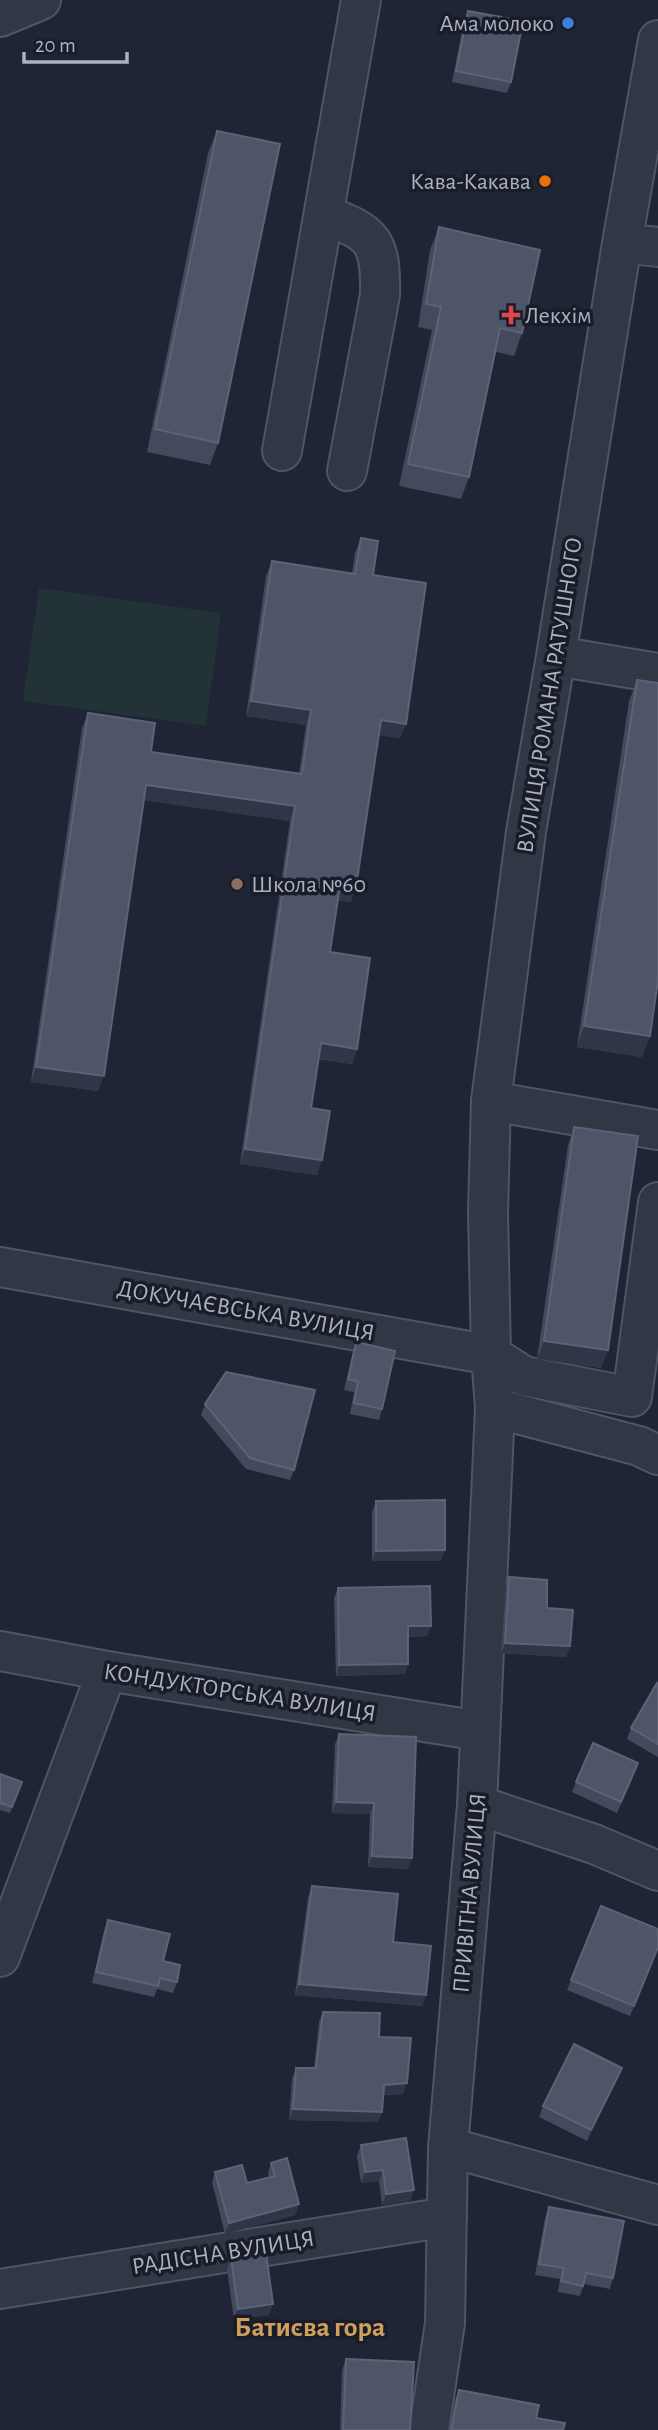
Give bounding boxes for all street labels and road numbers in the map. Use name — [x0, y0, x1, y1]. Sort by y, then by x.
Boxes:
street label: ВУЛИЦЯ РОМАНА РАТУШНОГО — [513, 536, 587, 855]
street label: ДОКУЧАЄВСЬКА ВУЛИЦЯ — [115, 1277, 376, 1345]
street label: КОНДУКТОРСЬКА ВУЛИЦЯ — [102, 1660, 378, 1726]
street label: ПРИВІТНА ВУЛИЦЯ — [449, 1792, 491, 1994]
street label: РАДІСНА ВУЛИЦЯ — [130, 2227, 316, 2279]

